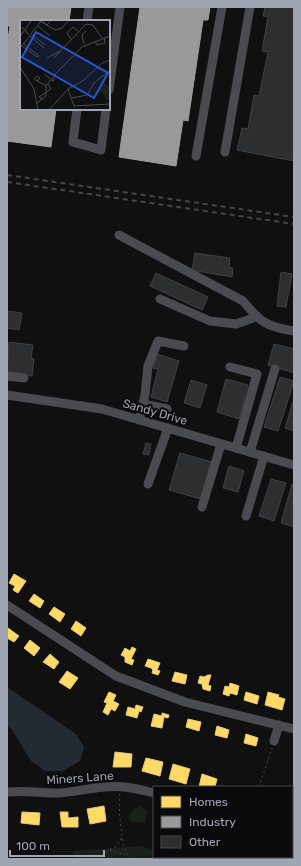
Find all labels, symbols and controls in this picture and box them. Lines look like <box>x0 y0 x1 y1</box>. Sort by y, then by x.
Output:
inset map <box>20 20 110 110</box>
street label: Sandy Drive <box>121 396 189 428</box>
street label: Miners Lane <box>46 769 114 787</box>
legend <box>153 786 293 858</box>
text: Homes <box>189 795 228 809</box>
text: Industry <box>189 815 236 829</box>
scale bar <box>10 832 104 858</box>
text: Other <box>189 835 221 849</box>
text: 100 m <box>16 839 50 853</box>

